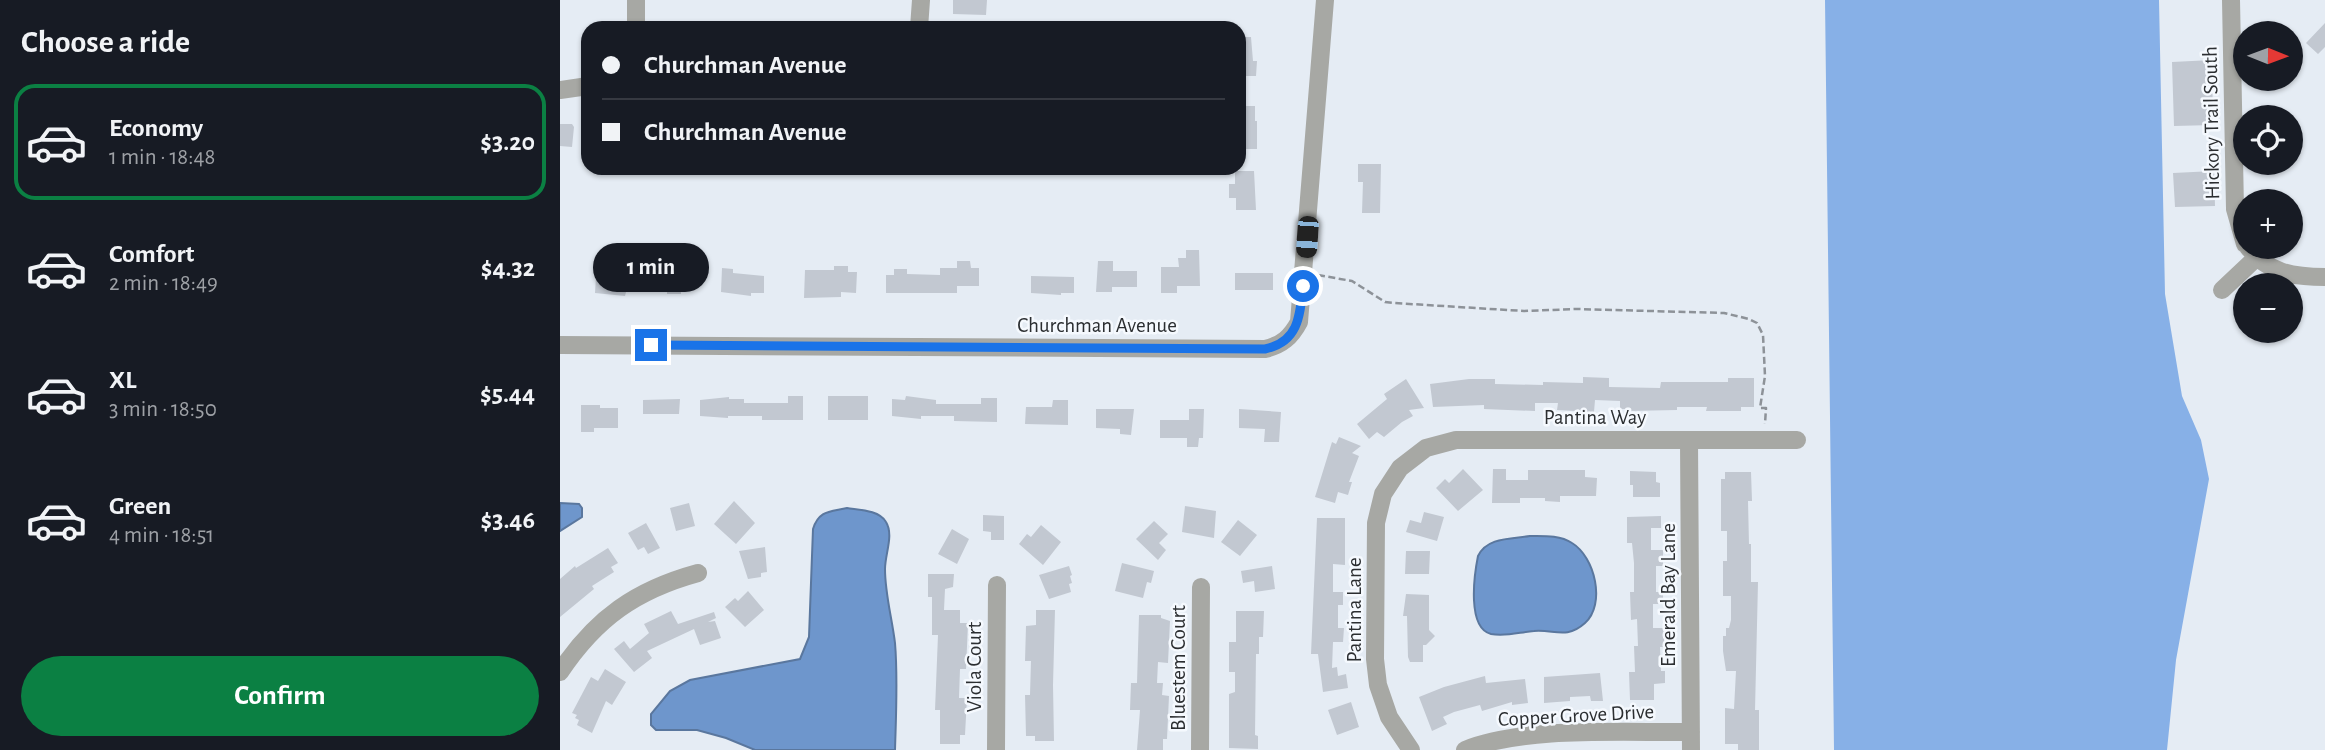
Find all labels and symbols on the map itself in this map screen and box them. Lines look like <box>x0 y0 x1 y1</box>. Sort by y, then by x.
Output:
north arrow <box>2233 21 2303 91</box>
street label: Hickory Trail South <box>2200 46 2223 200</box>
car <box>1296 215 1319 259</box>
callout: 1 min <box>593 244 709 292</box>
route start <box>1287 270 1319 302</box>
street label: Churchman Avenue <box>1017 315 1177 336</box>
route end <box>635 329 667 361</box>
street label: Pantina Way <box>1544 407 1646 428</box>
street label: Emerald Bay Lane <box>1658 523 1679 667</box>
street label: Pantina Lane <box>1344 557 1365 663</box>
street label: Bluestem Court <box>1168 605 1189 731</box>
street label: Viola Court <box>964 622 985 712</box>
street label: Copper Grove Drive <box>1497 701 1655 730</box>

